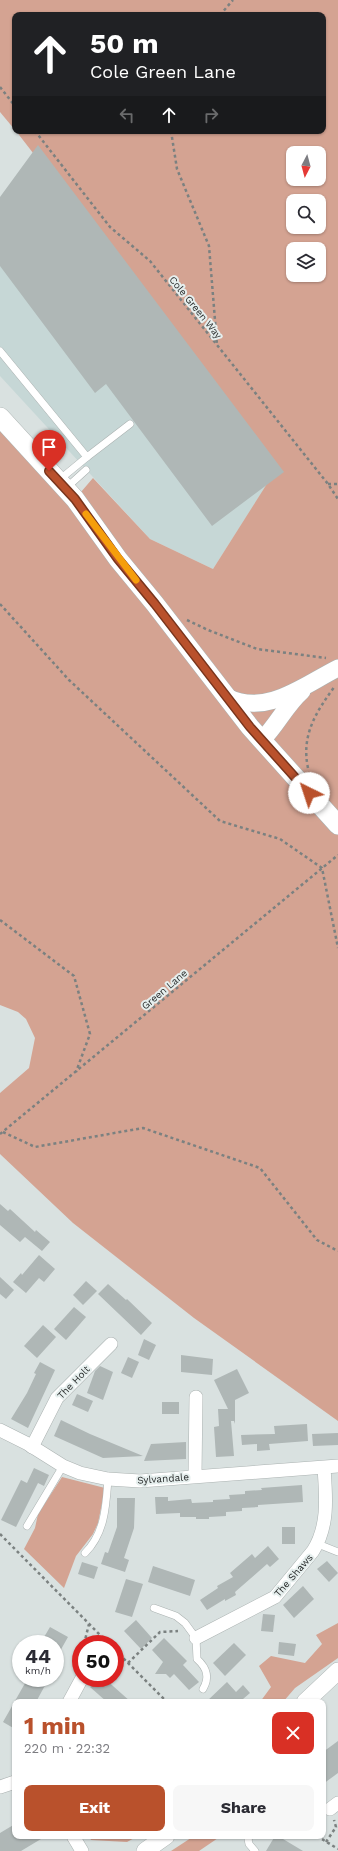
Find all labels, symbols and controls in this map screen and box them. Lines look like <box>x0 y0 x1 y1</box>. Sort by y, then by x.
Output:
text: 50 m <box>90 27 159 60</box>
icon: ahead <box>24 28 76 80</box>
text: Cole Green Lane <box>90 61 236 82</box>
icon: left <box>116 104 138 126</box>
icon: ahead <box>158 104 180 126</box>
icon: right <box>200 104 222 126</box>
north arrow <box>286 146 326 186</box>
map controls <box>286 146 326 282</box>
button: search <box>286 194 326 234</box>
button: layers <box>286 242 326 282</box>
street label: Cole Green Way <box>167 274 225 341</box>
pin <box>32 430 66 471</box>
icon: arrive <box>38 436 60 458</box>
position arrow <box>288 772 330 814</box>
street label: Green Lane <box>139 967 189 1012</box>
street label: The Holt <box>55 1363 92 1401</box>
street label: Sylvandale <box>137 1471 190 1486</box>
street label: The Shaws <box>272 1552 315 1599</box>
speed limit sign: 50 <box>72 1635 124 1687</box>
text: 44 <box>25 1644 51 1668</box>
text: km/h <box>25 1665 51 1676</box>
text: 1 min <box>24 1712 86 1740</box>
button: close <box>272 1712 314 1754</box>
text: 220 m · 22:32 <box>24 1741 110 1756</box>
button: Exit <box>24 1785 165 1831</box>
button: Share <box>173 1785 314 1831</box>

